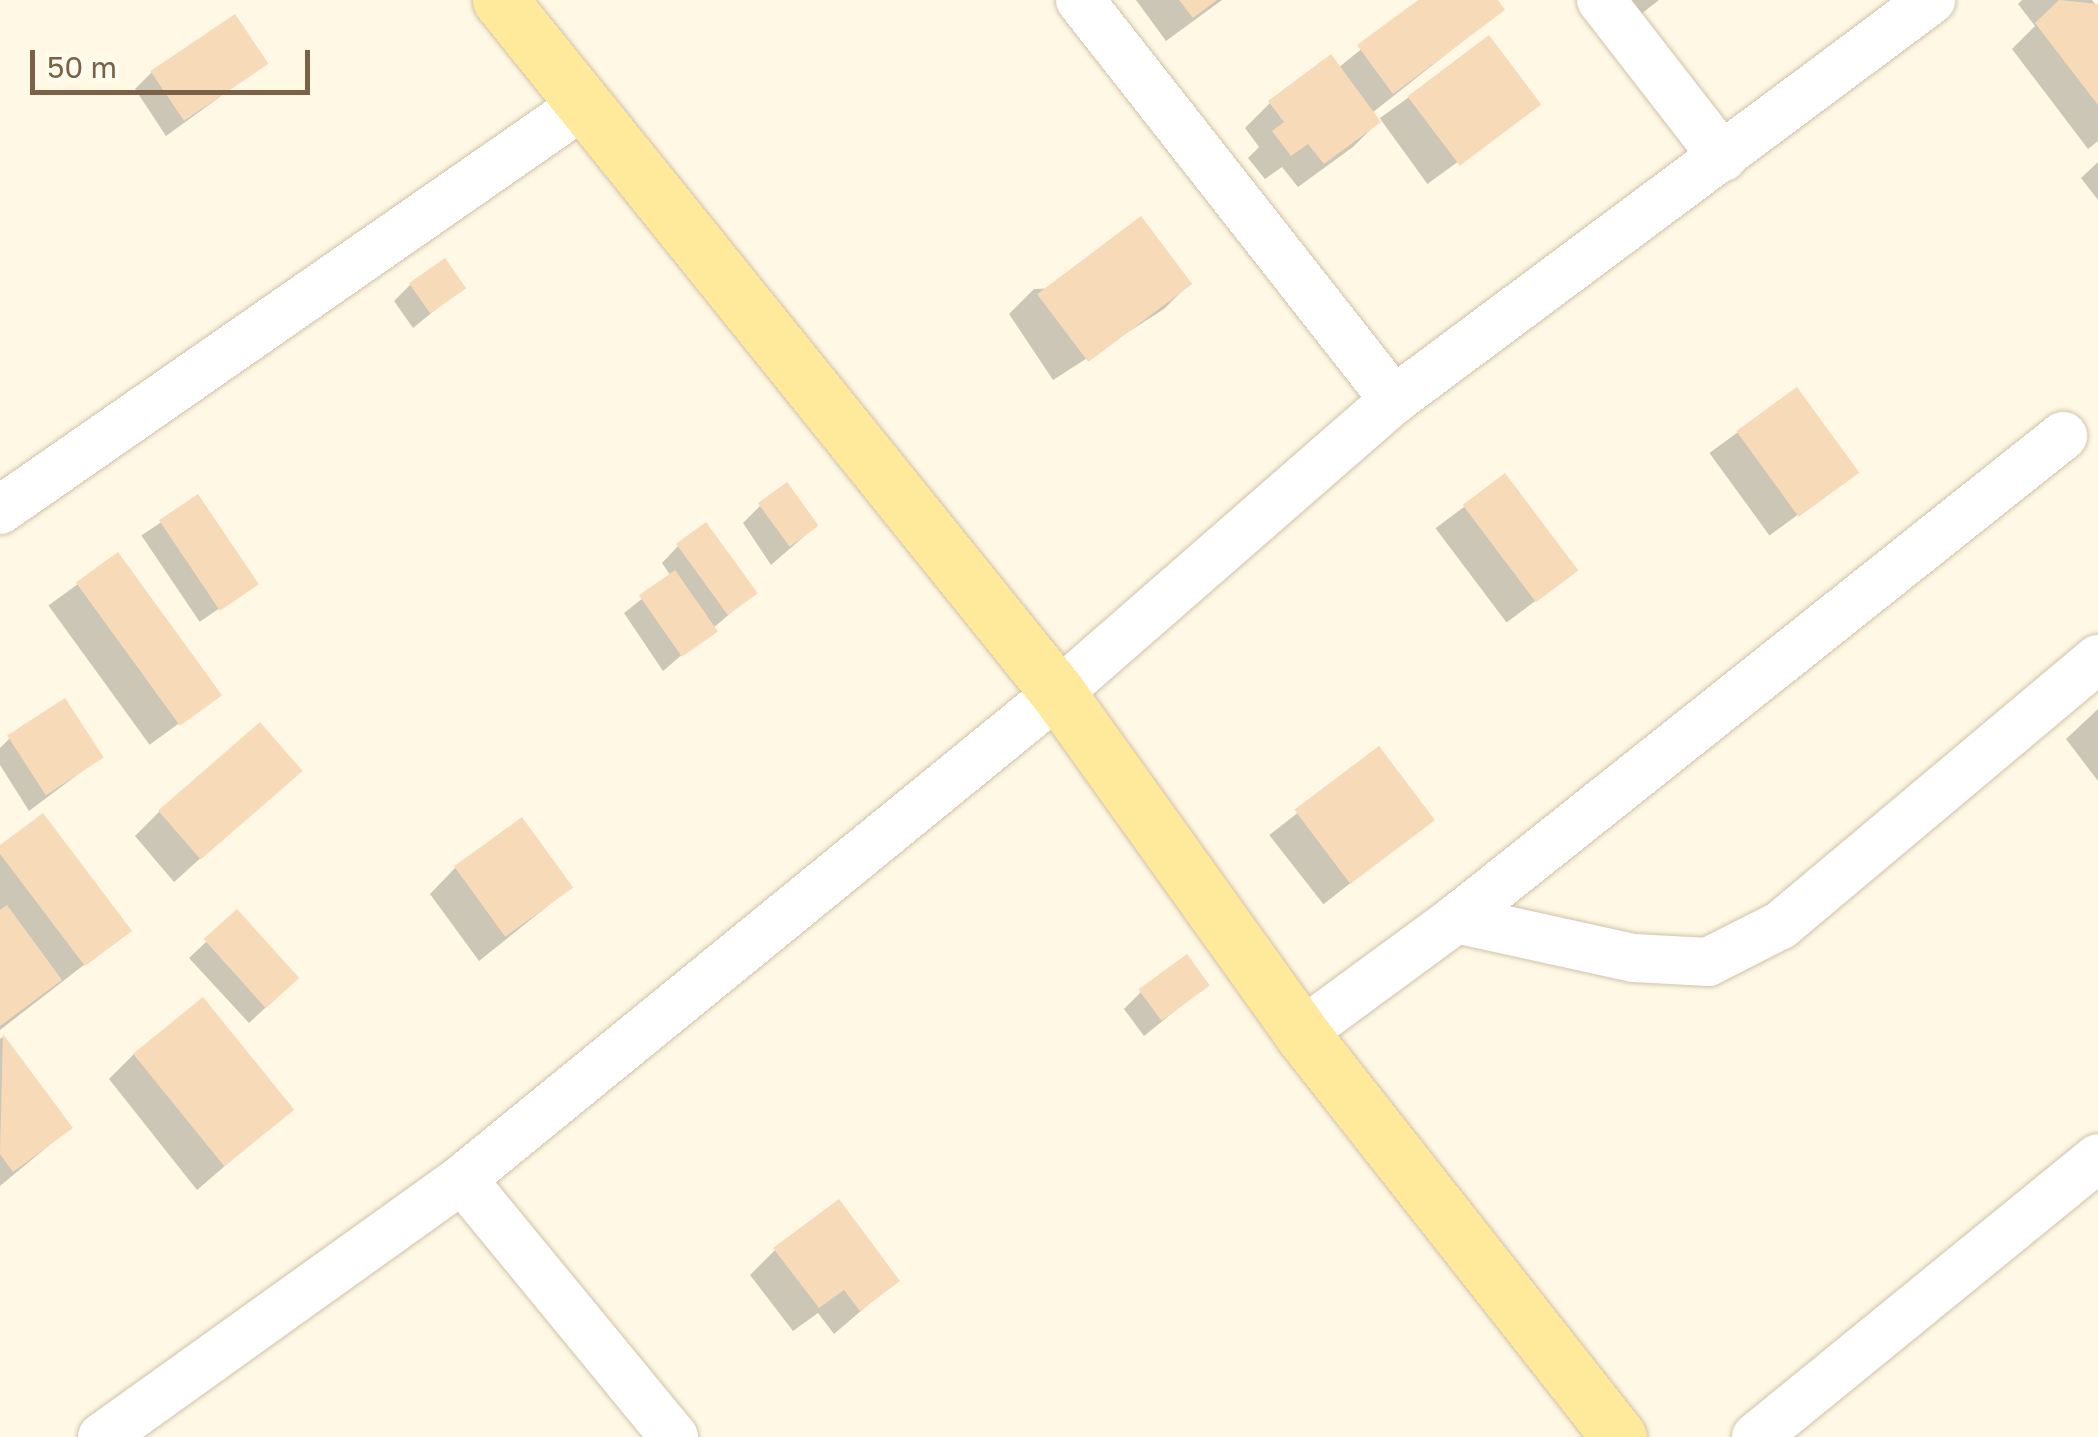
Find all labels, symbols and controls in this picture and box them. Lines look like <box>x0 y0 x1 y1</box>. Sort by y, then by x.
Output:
scale bar <box>35 30 315 92</box>
text: 50 m <box>47 49 117 85</box>

